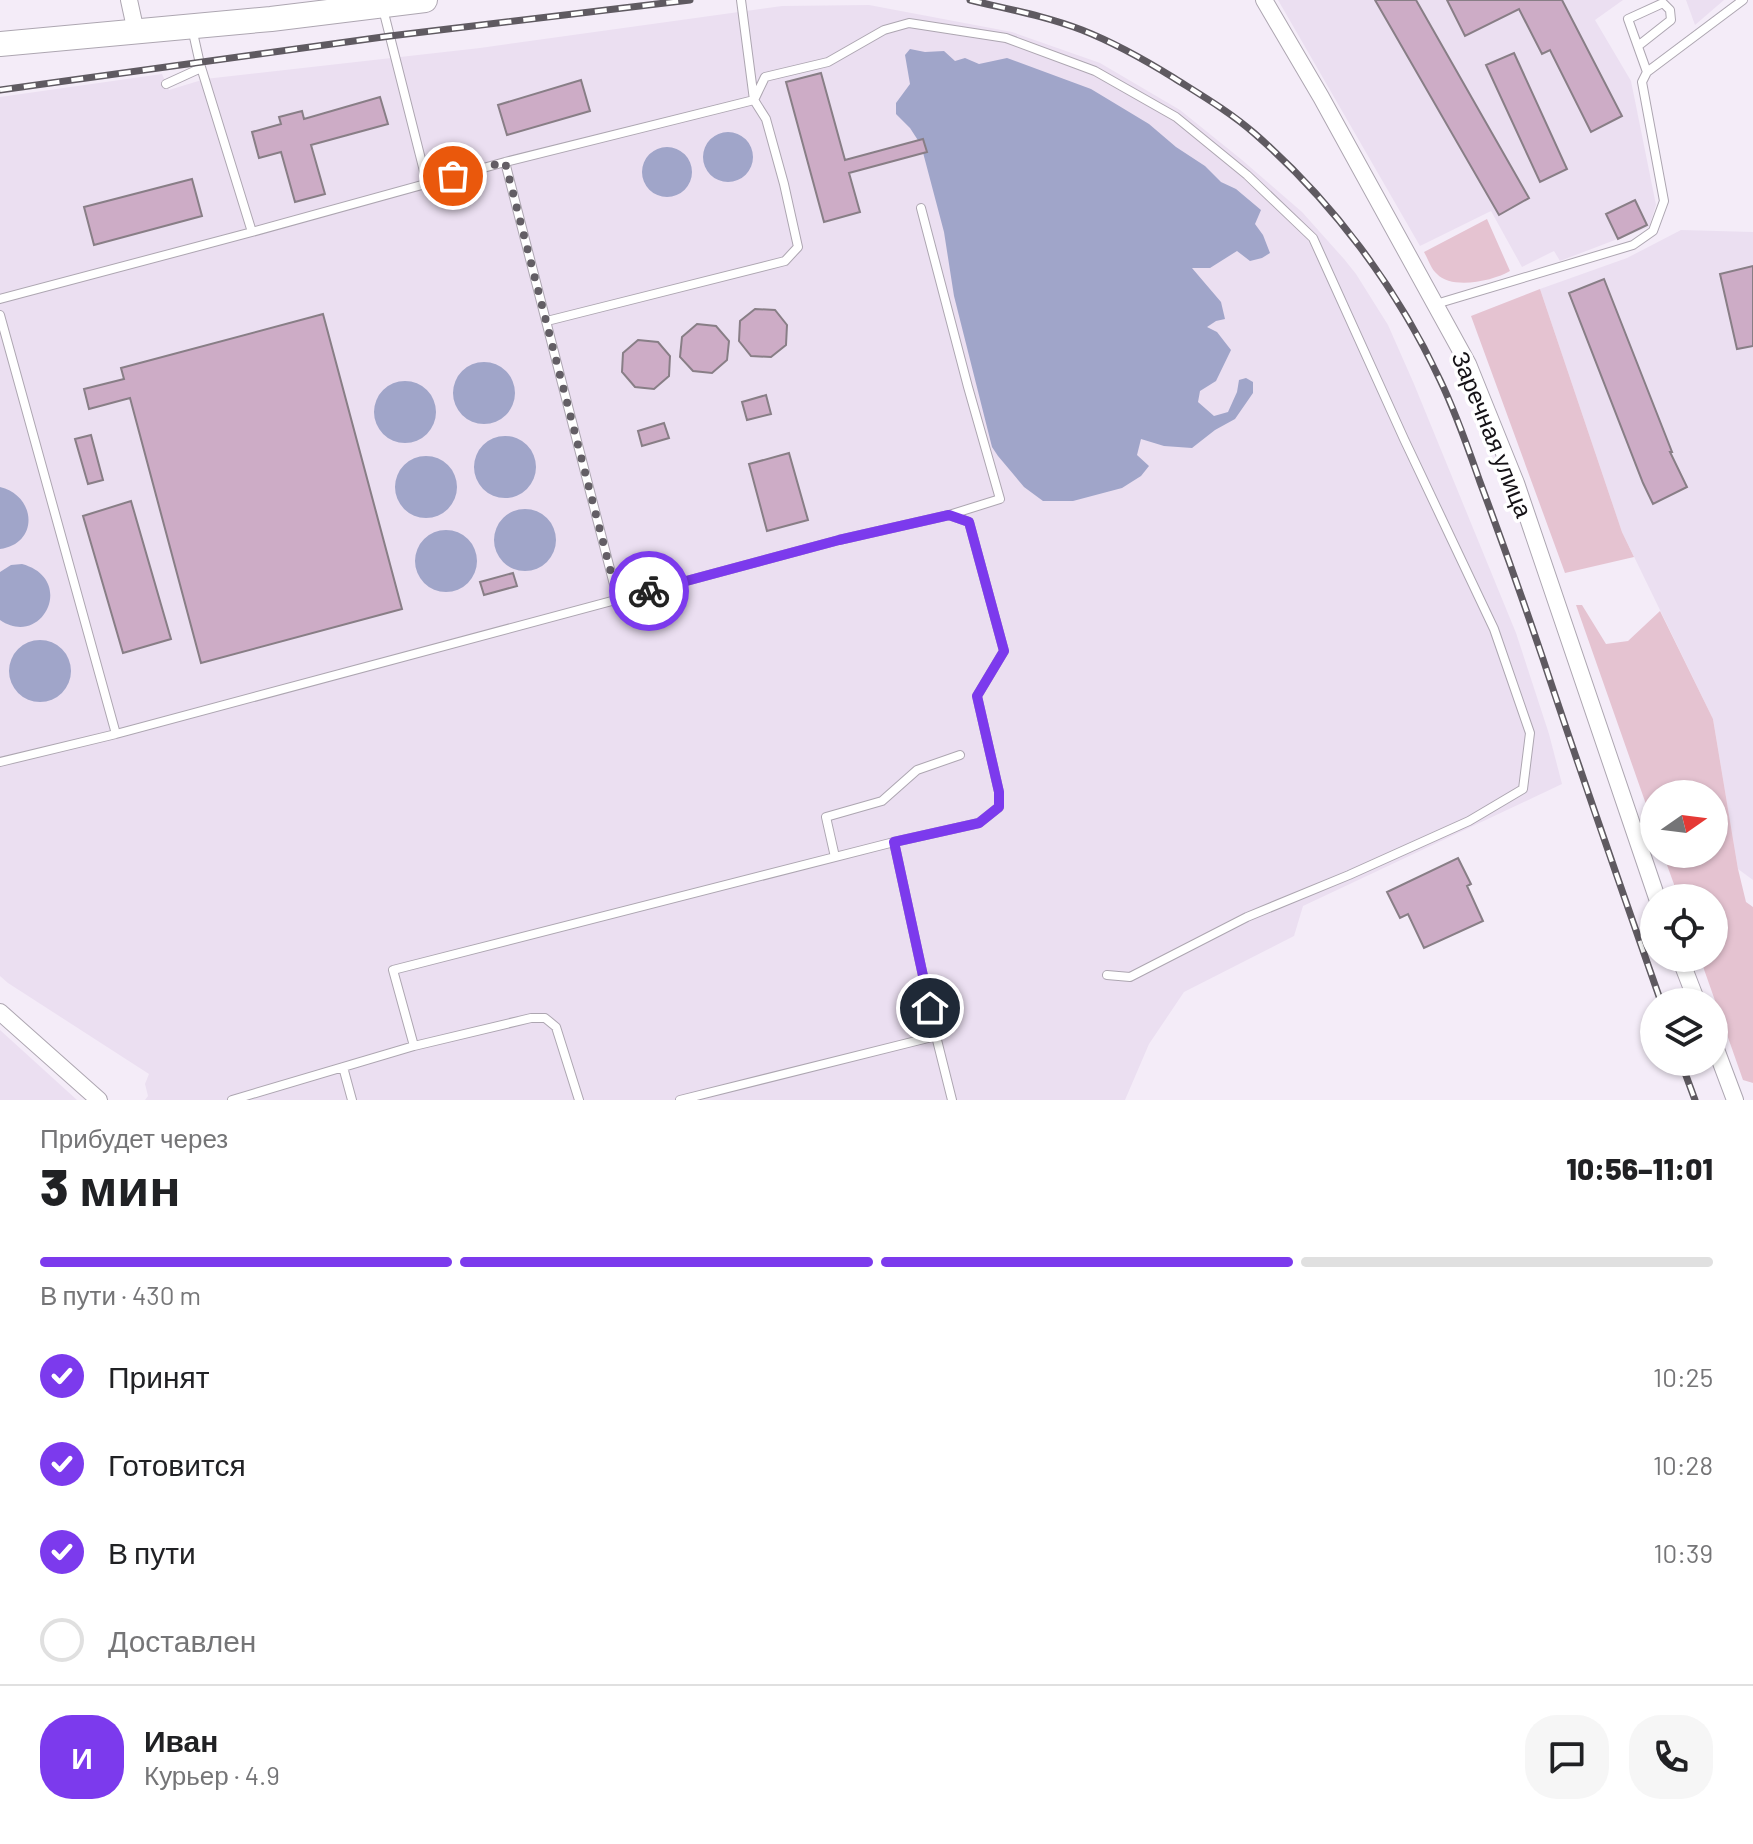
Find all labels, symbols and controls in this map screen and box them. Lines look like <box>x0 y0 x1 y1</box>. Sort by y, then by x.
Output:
pin <box>419 142 487 210</box>
icon: bag <box>431 154 475 198</box>
street label: Заречная улица <box>1446 347 1540 522</box>
courier <box>609 551 689 631</box>
icon: bike <box>627 569 671 613</box>
north arrow <box>1640 780 1728 868</box>
map controls <box>1640 780 1728 1076</box>
button: locate <box>1640 884 1728 972</box>
pin <box>896 974 964 1042</box>
icon: home <box>908 986 952 1030</box>
button: layers <box>1640 988 1728 1076</box>
text: Прибудет через <box>40 1122 228 1153</box>
text: 10:56–11:01 <box>1566 1150 1713 1186</box>
text: 3 мин <box>40 1154 181 1216</box>
text: В пути · 430 m <box>40 1279 201 1310</box>
icon: check <box>40 1354 84 1398</box>
text: Принят <box>108 1358 210 1394</box>
text: 10:25 <box>1653 1361 1713 1392</box>
icon: check <box>40 1442 84 1486</box>
text: Готовится <box>108 1446 246 1482</box>
text: 10:28 <box>1653 1449 1713 1480</box>
icon: check <box>40 1530 84 1574</box>
text: В пути <box>108 1534 196 1570</box>
text: 10:39 <box>1653 1537 1713 1568</box>
text: Доставлен <box>108 1622 256 1658</box>
button: chat <box>1525 1715 1609 1799</box>
button: phone <box>1629 1715 1713 1799</box>
text: Иван <box>144 1722 218 1758</box>
text: И <box>71 1739 93 1775</box>
text: Курьер · 4.9 <box>144 1759 280 1790</box>

